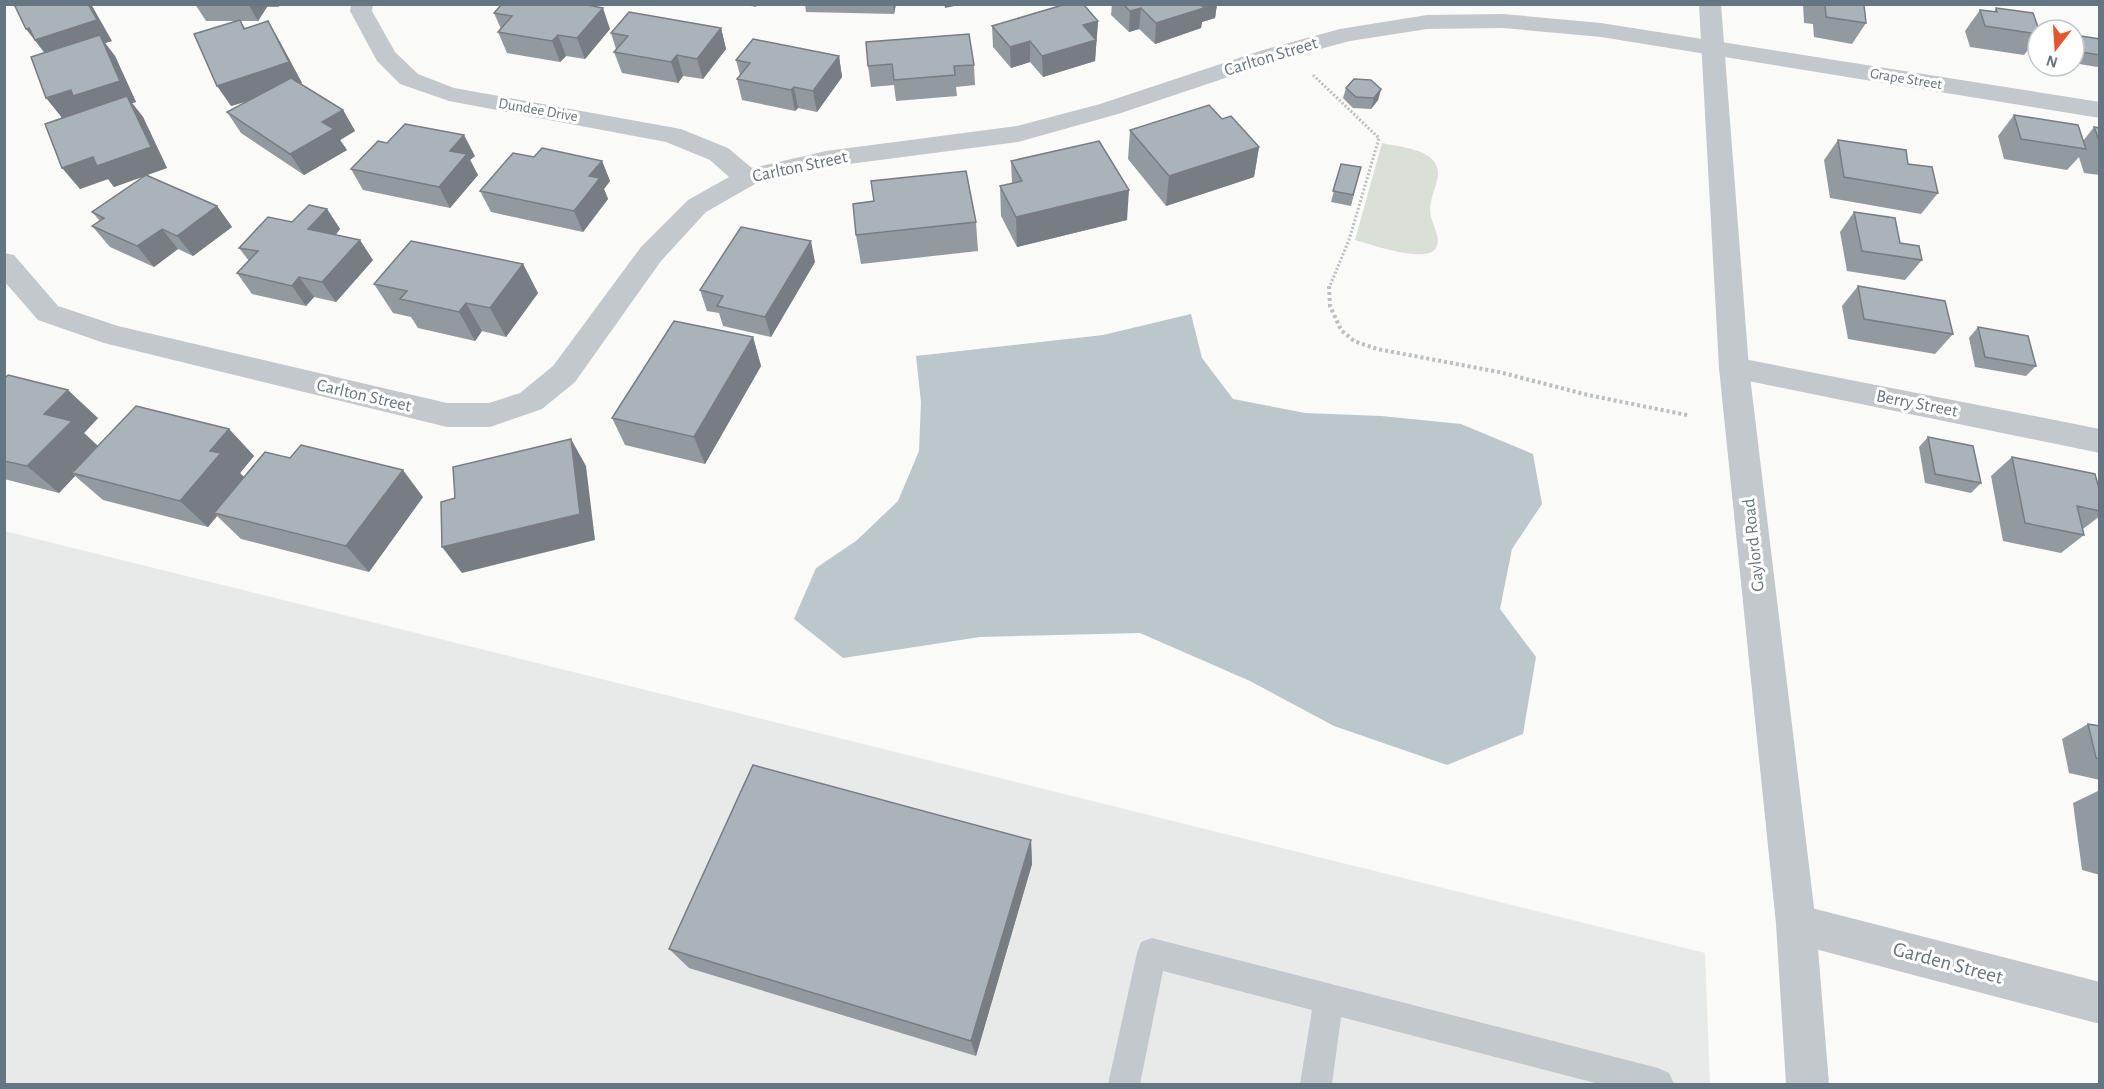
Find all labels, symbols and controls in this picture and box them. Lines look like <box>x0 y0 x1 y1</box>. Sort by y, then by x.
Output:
north arrow <box>2026 18 2086 78</box>
street label: Carlton Street <box>1222 34 1320 80</box>
text: N <box>2044 52 2060 71</box>
street label: Grape Street <box>1869 66 1943 92</box>
street label: Dundee Drive <box>497 96 579 124</box>
street label: Carlton Street <box>751 148 849 186</box>
street label: Carlton Street <box>315 376 413 416</box>
street label: Berry Street <box>1875 387 1960 421</box>
street label: Gaylord Road <box>1740 498 1768 592</box>
street label: Garden Street <box>1891 938 2006 988</box>

